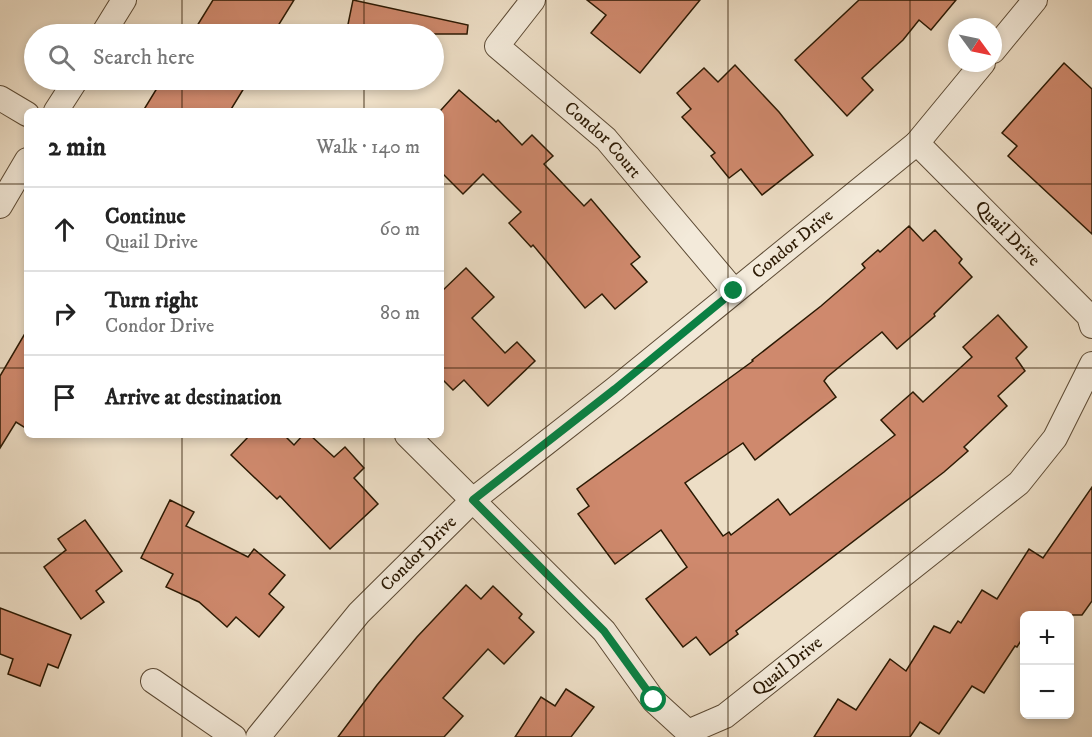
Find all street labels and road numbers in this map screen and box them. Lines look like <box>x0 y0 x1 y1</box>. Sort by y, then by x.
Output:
street label: Condor Court <box>559 97 646 183</box>
street label: Quail Drive <box>970 196 1045 271</box>
street label: Condor Drive <box>748 205 838 284</box>
street label: Condor Drive <box>376 511 461 596</box>
street label: Quail Drive <box>748 632 827 701</box>

